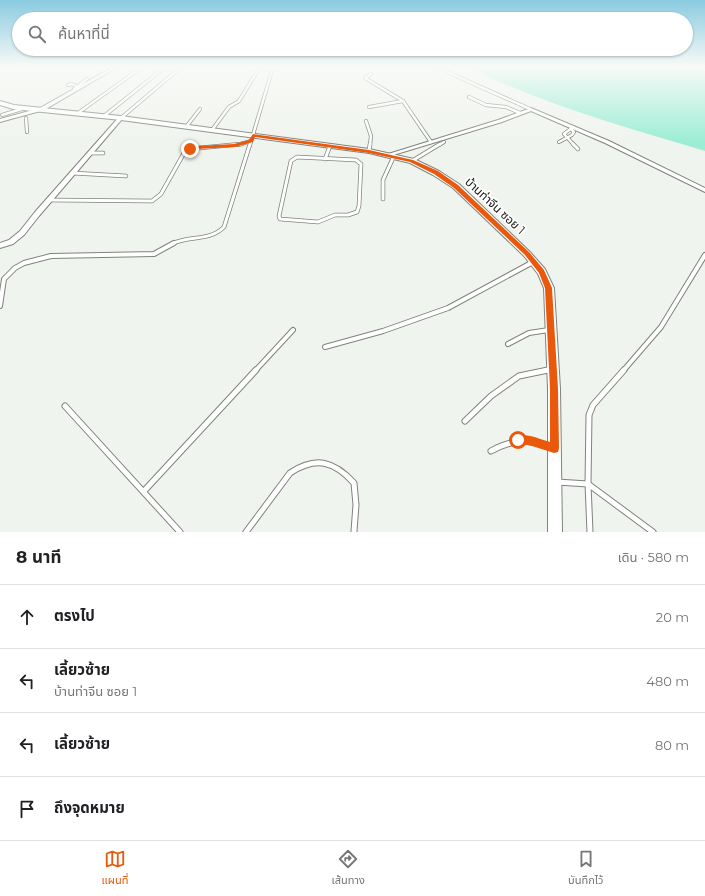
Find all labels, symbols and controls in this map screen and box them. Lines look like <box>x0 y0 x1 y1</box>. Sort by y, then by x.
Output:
search box <box>12 12 693 56</box>
icon: search <box>26 23 48 45</box>
text: ค้นหาที่นี่ <box>58 24 110 43</box>
route end <box>181 140 199 158</box>
street label: บ้านท่าจีน ซอย 1 <box>462 174 529 237</box>
route start <box>509 431 527 449</box>
text: 8 นาที <box>16 547 61 567</box>
text: เดิน · 580 m <box>618 549 689 565</box>
icon: ahead <box>16 606 38 628</box>
text: ตรงไป <box>54 606 95 625</box>
text: 20 m <box>656 609 689 625</box>
text: เลี้ยวซ้าย <box>54 660 110 679</box>
icon: left <box>16 670 38 692</box>
text: 480 m <box>646 673 689 689</box>
text: บ้านท่าจีน ซอย 1 <box>54 683 137 699</box>
icon: left <box>16 734 38 756</box>
text: เลี้ยวซ้าย <box>54 734 110 753</box>
text: 80 m <box>655 737 689 753</box>
icon: arrive <box>16 798 38 820</box>
text: ถึงจุดหมาย <box>54 798 125 817</box>
tab: แผนที่ <box>102 848 128 889</box>
tab: เส้นทาง <box>332 848 365 889</box>
tab: บันทึกไว้ <box>568 848 603 889</box>

